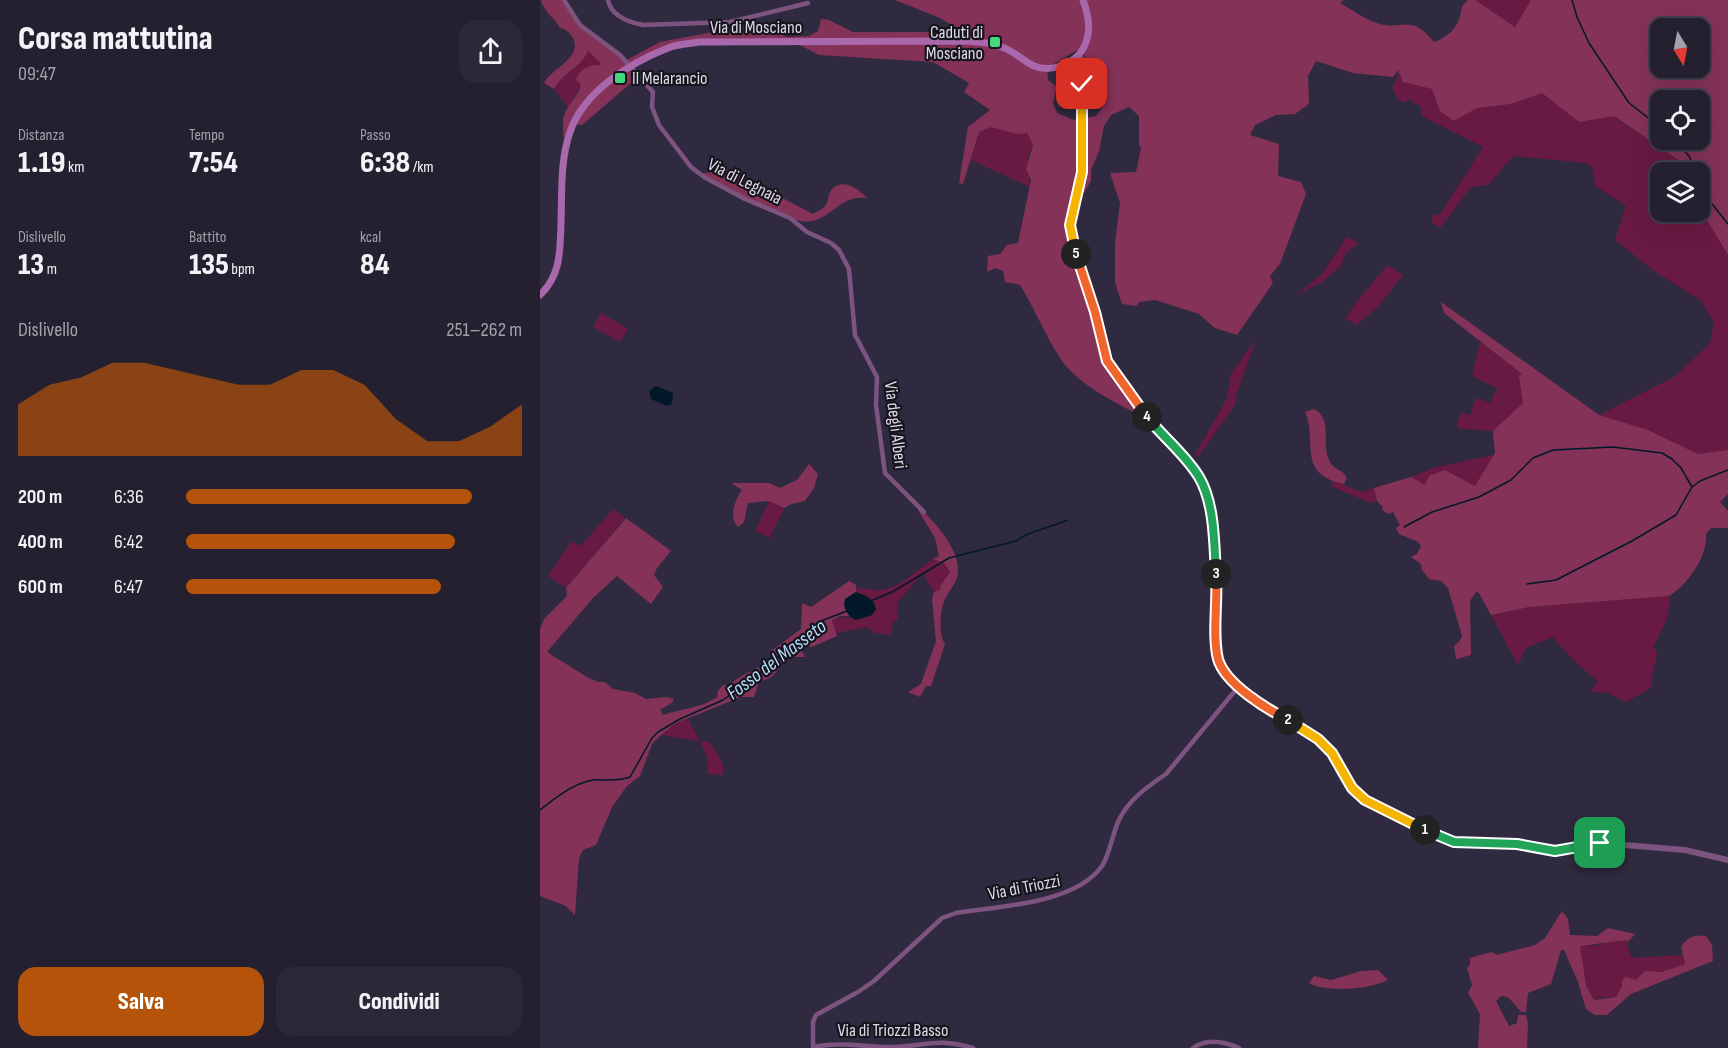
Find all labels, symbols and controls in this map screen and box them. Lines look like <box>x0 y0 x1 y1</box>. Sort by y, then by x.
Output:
street label: Via di Mosciano <box>710 17 802 38</box>
north arrow <box>1650 18 1710 78</box>
map controls <box>1650 18 1710 222</box>
text: Corsa mattutina <box>18 19 213 59</box>
button: share <box>459 20 522 83</box>
place label: Caduti di Mosciano <box>926 22 983 64</box>
marker: Caduti di Mosciano <box>988 35 1002 49</box>
pin <box>1056 58 1107 109</box>
text: 09:47 <box>18 62 56 86</box>
icon: check <box>1065 67 1098 100</box>
place label: Il Melarancio <box>632 68 708 89</box>
marker: Il Melarancio <box>613 71 627 85</box>
button: locate <box>1650 90 1710 150</box>
text: Distanza <box>18 126 64 145</box>
text: Tempo <box>189 126 224 145</box>
text: Passo <box>360 126 391 145</box>
text: 1.19 <box>18 145 66 181</box>
text: 7:54 <box>189 145 238 181</box>
text: 6:38 <box>360 145 410 181</box>
street label: Via di Legnaia <box>704 154 786 209</box>
text: km <box>66 158 84 177</box>
text: /km <box>410 158 434 177</box>
button: layers <box>1650 162 1710 222</box>
text: Dislivello <box>18 228 66 247</box>
text: Battito <box>189 228 226 247</box>
text: kcal <box>360 228 381 247</box>
pin: 5 <box>1061 239 1091 269</box>
text: 5 <box>1072 244 1080 263</box>
text: 13 <box>18 247 44 283</box>
text: 135 <box>189 247 229 283</box>
text: 84 <box>360 247 390 283</box>
text: m <box>44 260 57 279</box>
text: bpm <box>229 260 255 279</box>
text: Dislivello <box>18 318 78 342</box>
text: 251–262 m <box>446 318 522 342</box>
street label: Via degli Alberi <box>880 380 911 470</box>
pin: 4 <box>1132 402 1162 432</box>
text: 4 <box>1143 407 1151 426</box>
text: 200 m <box>18 485 62 509</box>
text: 6:36 <box>114 485 144 509</box>
text: 400 m <box>18 530 63 554</box>
text: 6:42 <box>114 530 143 554</box>
pin: 3 <box>1201 559 1231 589</box>
text: 3 <box>1212 564 1220 583</box>
text: 600 m <box>18 575 63 599</box>
text: 6:47 <box>114 575 143 599</box>
water label: Fosso del Masseto <box>722 615 831 705</box>
pin: 2 <box>1273 705 1303 735</box>
text: 2 <box>1284 710 1292 729</box>
pin: 1 <box>1410 815 1440 845</box>
pin <box>1574 817 1625 868</box>
text: 1 <box>1422 820 1428 839</box>
icon: arrive <box>1583 826 1616 859</box>
street label: Via di Triozzi <box>986 870 1062 905</box>
button: Salva <box>18 967 264 1036</box>
button: Condividi <box>276 967 522 1036</box>
street label: Via di Triozzi Basso <box>837 1020 949 1041</box>

